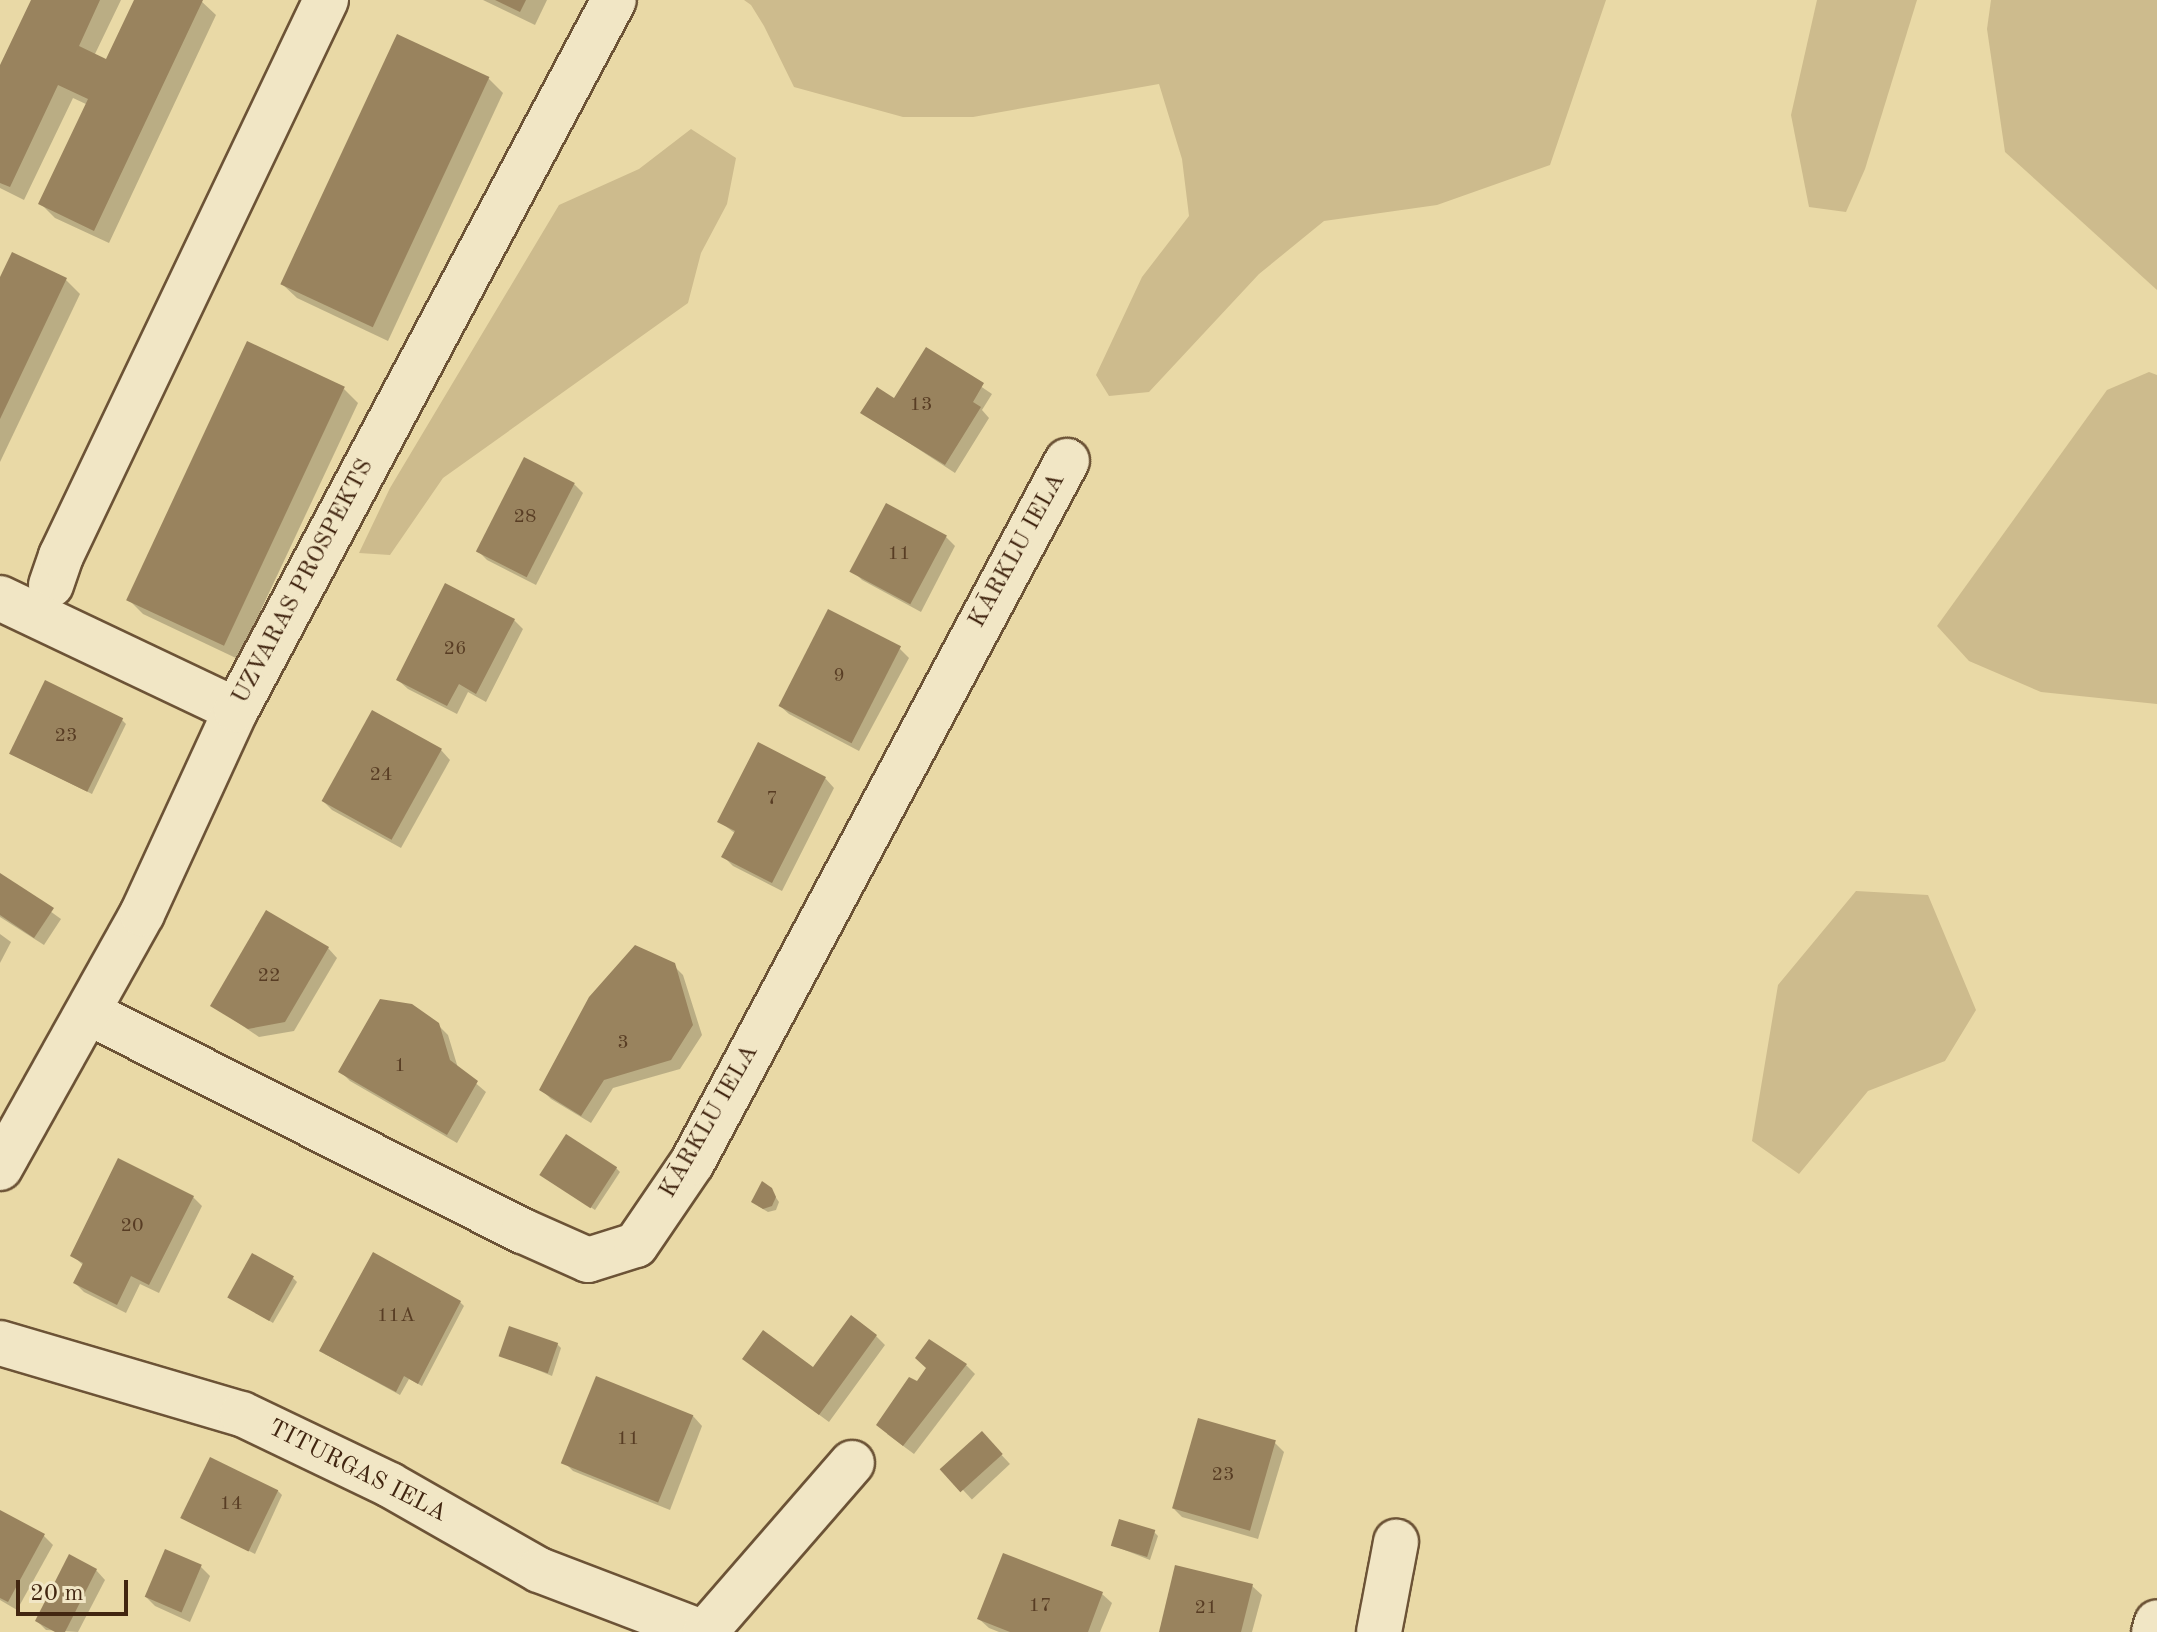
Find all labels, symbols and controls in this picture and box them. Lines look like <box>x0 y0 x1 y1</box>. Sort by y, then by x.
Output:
house number: 13 <box>909 393 933 417</box>
street label: UZVARAS PROSPEKTS <box>227 455 381 709</box>
street label: KĀRKLU IELA <box>964 469 1072 633</box>
house number: 28 <box>513 505 537 529</box>
house number: 11 <box>887 542 911 566</box>
house number: 26 <box>443 637 467 661</box>
house number: 9 <box>833 664 845 688</box>
house number: 23 <box>54 724 78 748</box>
house number: 24 <box>369 763 393 787</box>
house number: 7 <box>766 787 778 811</box>
house number: 22 <box>257 964 281 988</box>
house number: 3 <box>617 1031 629 1055</box>
street label: KĀRKLU IELA <box>654 1040 766 1204</box>
house number: 1 <box>394 1054 406 1078</box>
house number: 20 <box>120 1214 144 1238</box>
house number: 11A <box>377 1304 415 1328</box>
street label: TITURGAS IELA <box>263 1415 451 1529</box>
house number: 11 <box>616 1427 640 1451</box>
house number: 23 <box>1211 1463 1235 1487</box>
house number: 14 <box>219 1492 243 1516</box>
scale bar <box>20 1564 132 1614</box>
text: 20 m <box>30 1582 84 1606</box>
house number: 17 <box>1028 1594 1052 1618</box>
house number: 21 <box>1194 1596 1218 1620</box>

